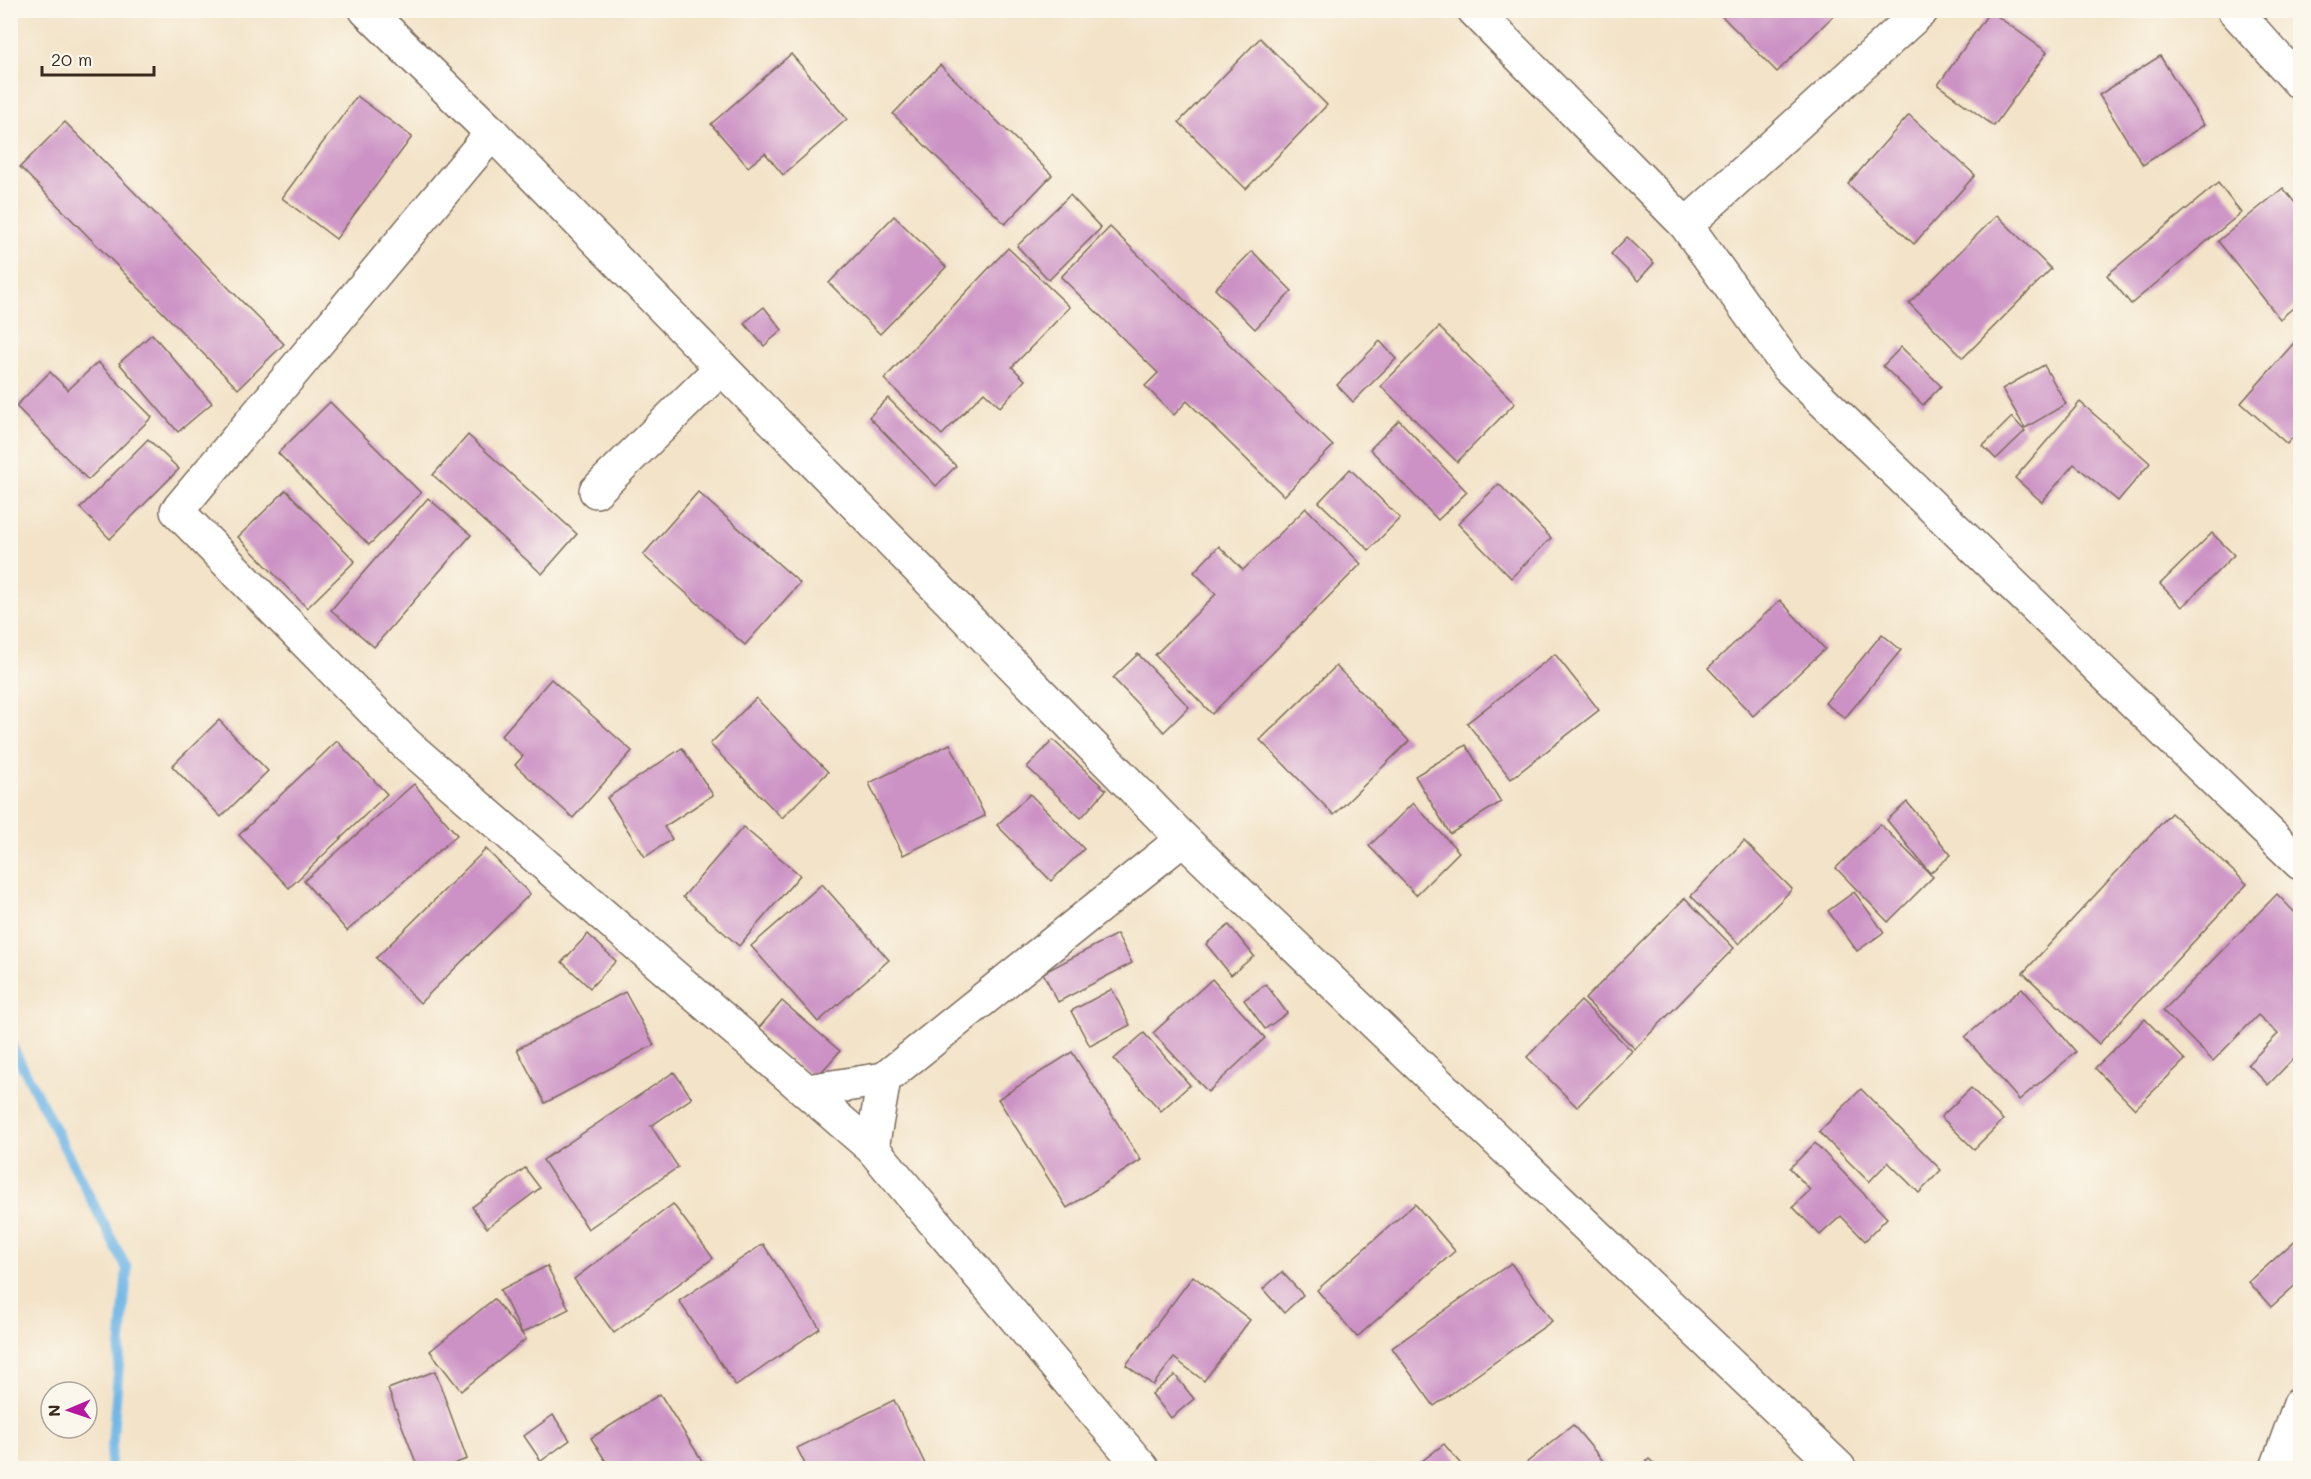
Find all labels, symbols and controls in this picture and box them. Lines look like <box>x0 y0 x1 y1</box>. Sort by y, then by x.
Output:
scale bar <box>42 39 154 77</box>
text: 20 m <box>51 47 92 71</box>
north arrow <box>39 1380 99 1440</box>
text: N <box>43 1404 64 1417</box>

